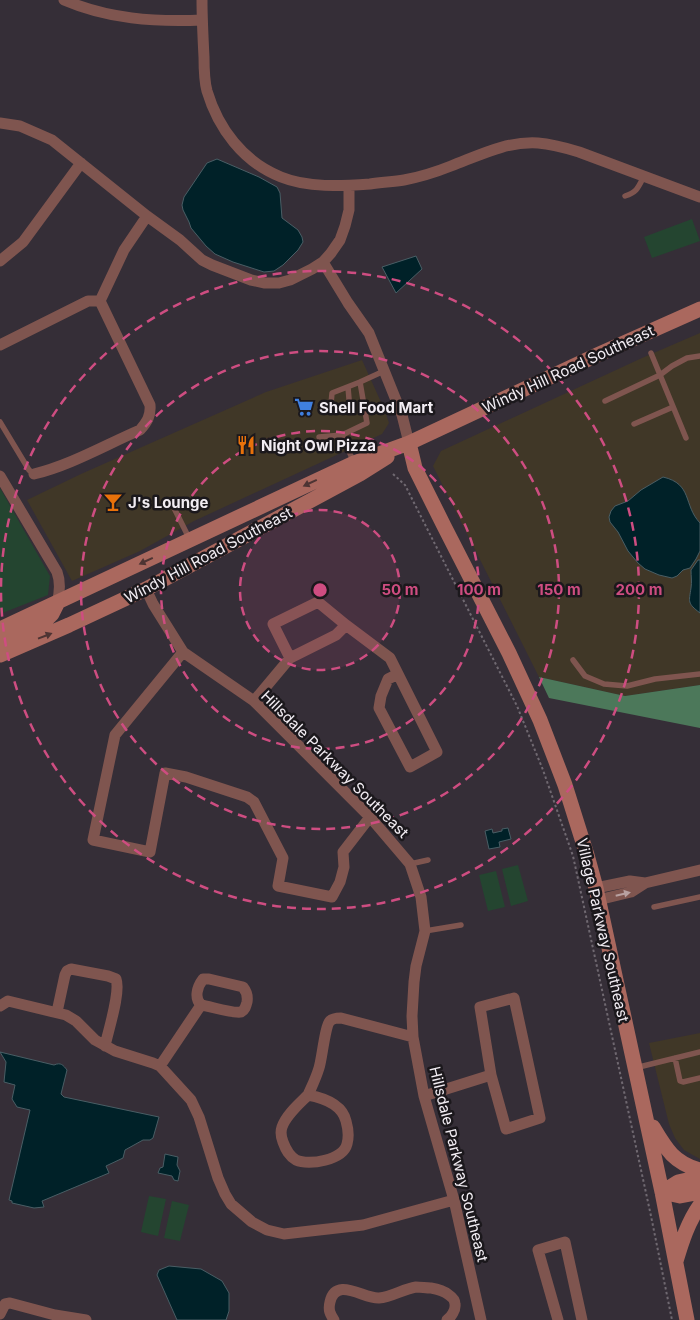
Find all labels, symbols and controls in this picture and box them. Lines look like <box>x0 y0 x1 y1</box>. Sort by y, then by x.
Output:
street label: Windy Hill Road Southeast <box>479 321 657 417</box>
supermarket icon: Shell Food Mart <box>293 396 315 418</box>
place label: Shell Food Mart <box>319 398 434 417</box>
restaurant icon: Night Owl Pizza <box>235 434 257 456</box>
place label: Night Owl Pizza <box>261 436 376 455</box>
one-way arrow <box>303 479 317 487</box>
bar icon: J's Lounge <box>102 491 124 513</box>
place label: J's Lounge <box>128 493 209 512</box>
street label: Windy Hill Road Southeast <box>121 503 295 607</box>
one-way arrow <box>139 557 153 565</box>
text: 50 m <box>382 580 418 599</box>
text: 100 m <box>457 580 501 599</box>
text: 150 m <box>537 580 581 599</box>
text: 200 m <box>616 580 662 599</box>
centre of rings <box>311 581 329 599</box>
one-way arrow <box>38 632 53 640</box>
street label: Hillsdale Parkway Southeast <box>257 686 413 842</box>
street label: Village Parkway Southeast <box>573 836 633 1024</box>
one-way arrow <box>615 890 630 898</box>
street label: Hillsdale Parkway Southeast <box>425 1064 493 1264</box>

